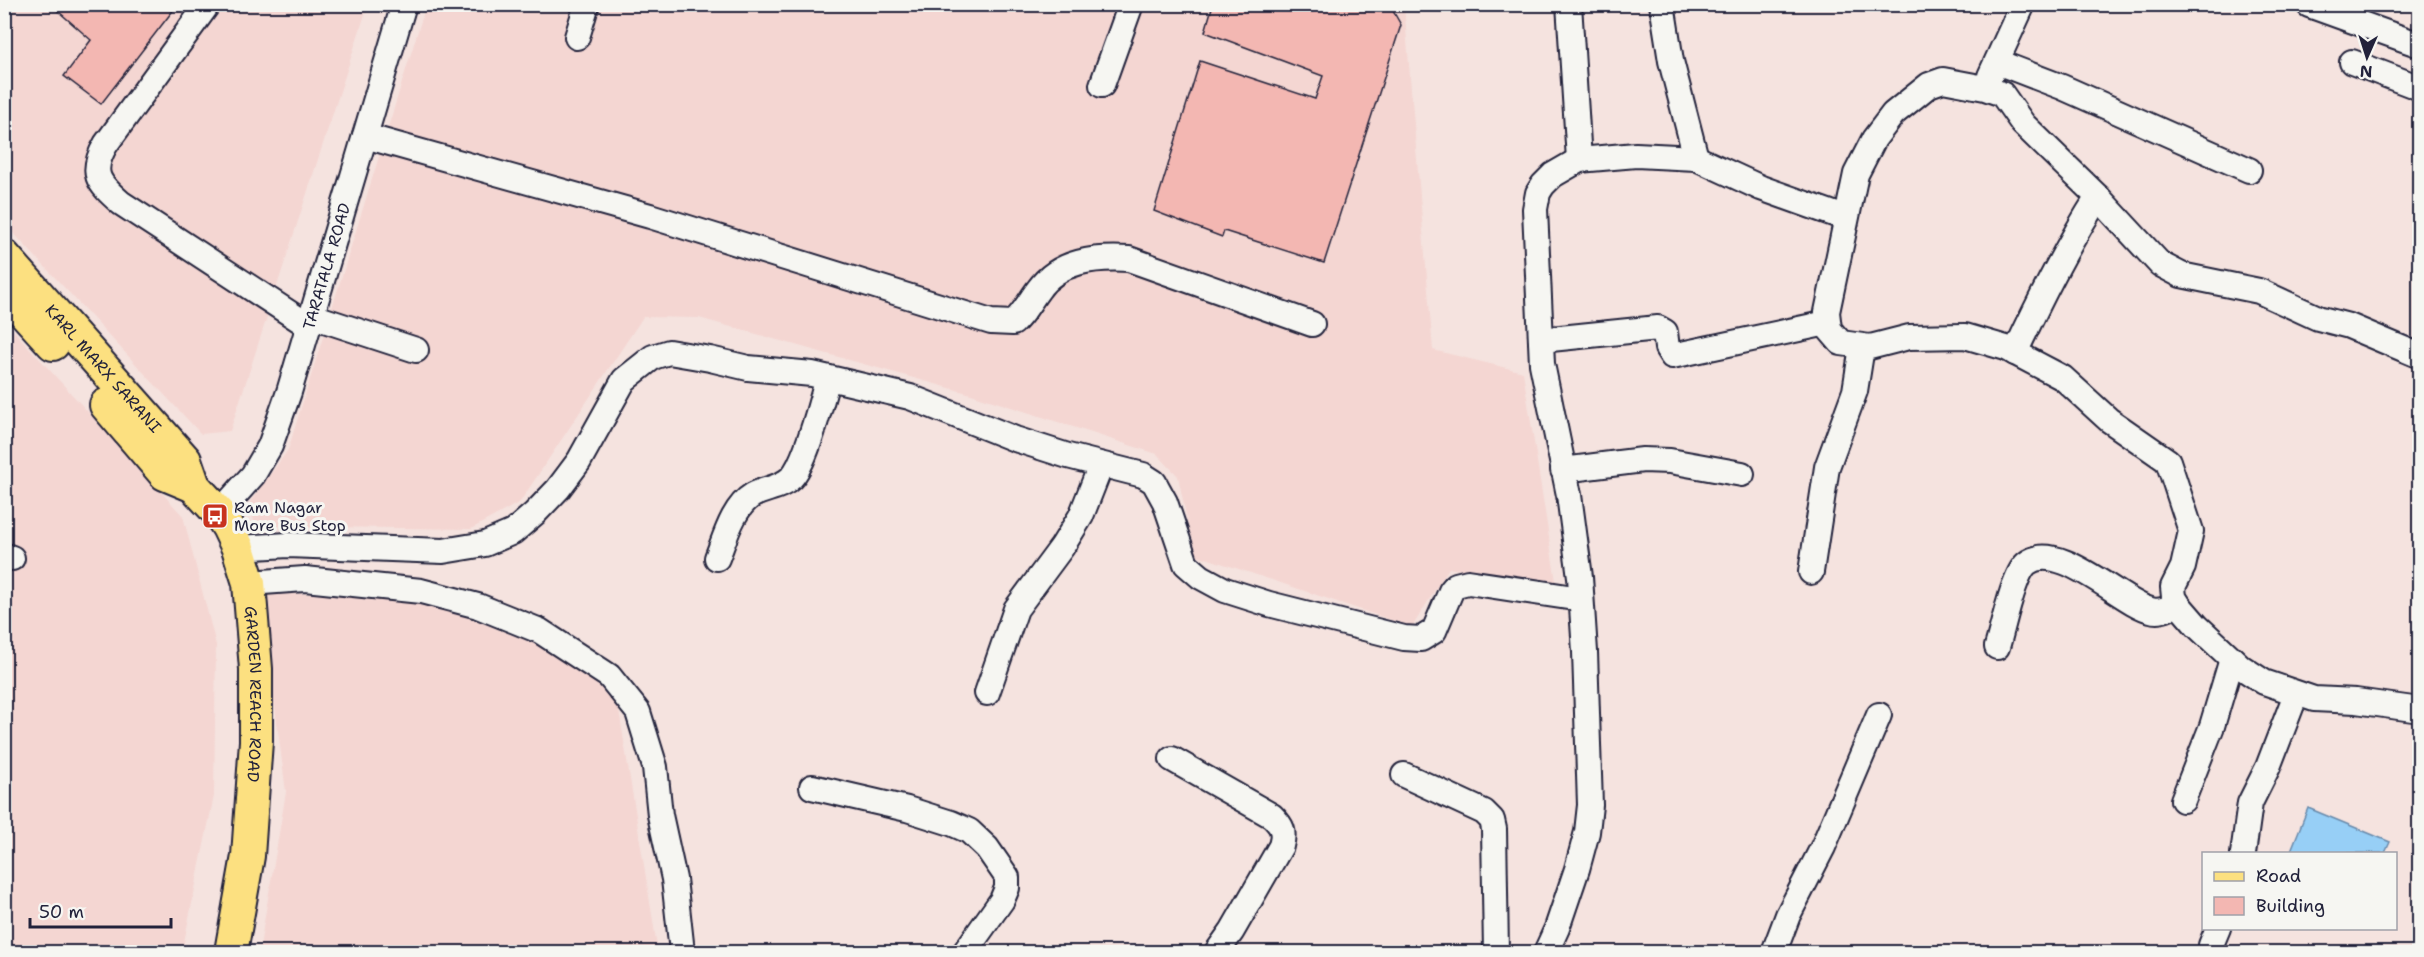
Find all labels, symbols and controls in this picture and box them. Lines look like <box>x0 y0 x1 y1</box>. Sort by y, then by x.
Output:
north arrow <box>2337 27 2397 87</box>
text: N <box>2359 61 2373 82</box>
street label: TARATALA ROAD <box>298 200 355 332</box>
street label: KARL MARX SARANI <box>41 300 166 437</box>
place label: Ram Nagar More Bus Stop <box>234 497 346 536</box>
bus stop icon: Ram Nagar More Bus Stop <box>200 501 230 531</box>
street label: GARDEN REACH ROAD <box>240 605 267 783</box>
legend <box>2202 852 2397 930</box>
text: Road <box>2256 864 2301 888</box>
scale bar <box>30 891 171 929</box>
text: Building <box>2256 894 2325 918</box>
text: 50 m <box>39 900 84 924</box>

